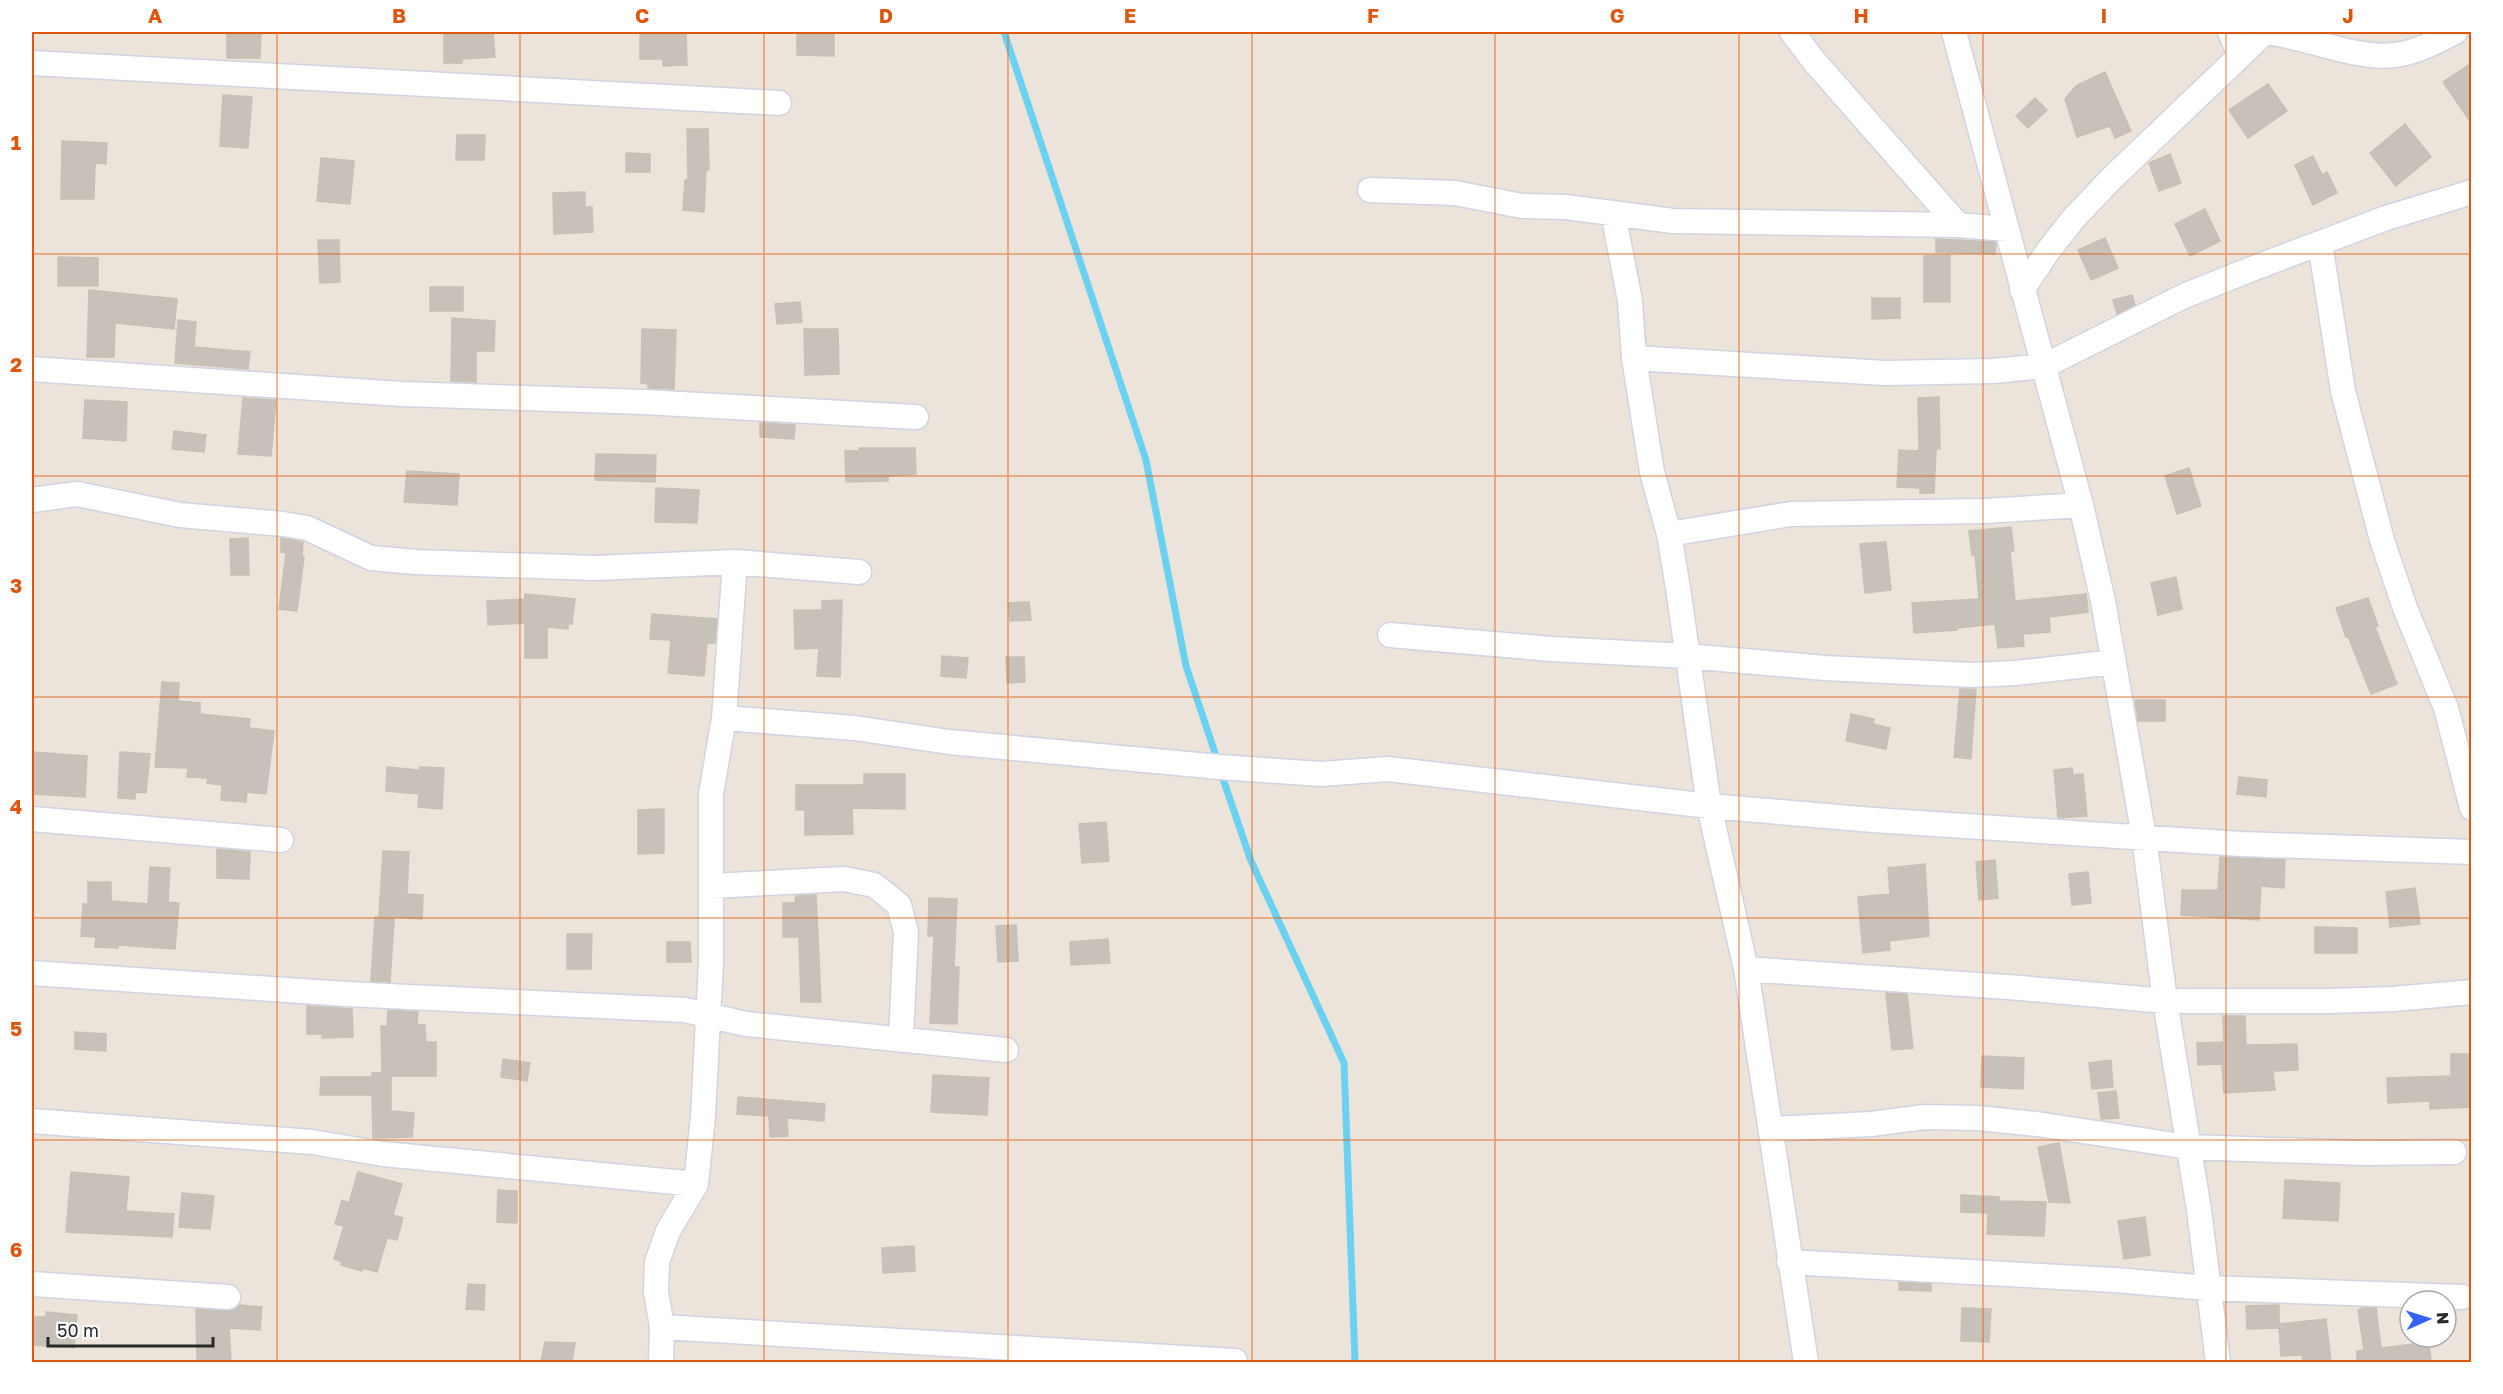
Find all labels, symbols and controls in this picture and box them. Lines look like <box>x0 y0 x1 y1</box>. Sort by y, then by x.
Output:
text: A <box>148 3 162 27</box>
text: B <box>392 3 406 27</box>
text: C <box>635 3 649 27</box>
text: D <box>879 3 893 27</box>
text: E <box>1124 3 1136 27</box>
text: F <box>1367 3 1379 27</box>
text: G <box>1610 3 1624 27</box>
text: H <box>1853 3 1869 27</box>
text: I <box>2101 3 2107 27</box>
text: J <box>2342 3 2354 27</box>
text: 1 <box>11 130 21 154</box>
text: 2 <box>10 352 22 376</box>
text: 3 <box>10 573 22 597</box>
text: 4 <box>10 794 22 818</box>
text: 5 <box>10 1016 22 1040</box>
text: 6 <box>10 1237 22 1261</box>
north arrow <box>2398 1289 2458 1349</box>
scale bar <box>48 1310 213 1348</box>
text: N <box>2433 1312 2453 1325</box>
text: 50 m <box>57 1319 99 1341</box>

